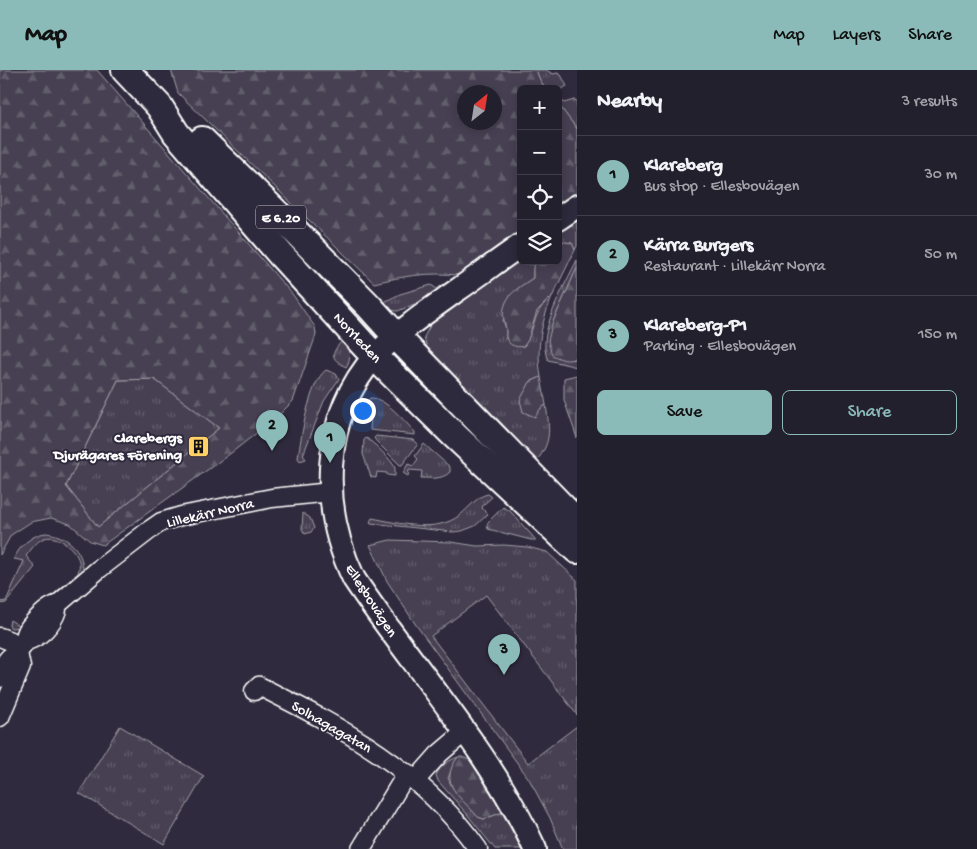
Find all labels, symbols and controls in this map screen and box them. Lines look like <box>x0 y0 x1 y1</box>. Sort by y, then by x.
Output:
text: Map <box>25 21 67 50</box>
text: Map <box>773 25 805 46</box>
text: Layers <box>833 25 880 46</box>
text: Share <box>908 25 952 46</box>
north arrow <box>457 85 502 130</box>
map controls <box>517 85 562 265</box>
button: + <box>517 85 562 130</box>
text: Nearby <box>597 90 662 115</box>
text: 3 results <box>902 93 957 112</box>
button: − <box>517 130 562 175</box>
text: Klareberg <box>644 155 723 178</box>
text: 1 <box>610 166 616 185</box>
text: 30 m <box>924 166 957 185</box>
button: locate <box>517 175 562 220</box>
text: Bus stop · Ellesbovägen <box>644 178 799 197</box>
road number: E 6.20 <box>256 206 306 228</box>
button: layers <box>517 220 562 265</box>
text: Kärra Burgers <box>644 235 753 258</box>
text: 2 <box>609 246 617 265</box>
text: 50 m <box>924 246 957 265</box>
text: Restaurant · Lillekärr Norra <box>644 258 825 277</box>
street label: Norrleden <box>329 309 385 368</box>
text: Klareberg-P1 <box>644 315 747 338</box>
text: 3 <box>609 326 617 345</box>
text: 150 m <box>918 326 957 345</box>
text: Parking · Ellesbovägen <box>644 338 796 357</box>
button: Save <box>597 390 772 435</box>
button: Share <box>782 390 957 435</box>
your location <box>350 398 376 424</box>
pin: 2 <box>256 410 288 451</box>
pin: 1 <box>314 422 346 463</box>
place label: Clarebergs Djurägares Förening <box>52 430 183 465</box>
building icon: Clarebergs Djurägares Förening <box>186 434 210 458</box>
street label: Lillekärr Norra <box>165 495 256 533</box>
street label: Ellesbovägen <box>340 561 401 641</box>
pin: 3 <box>488 634 520 675</box>
street label: Solhagagatan <box>288 698 374 758</box>

